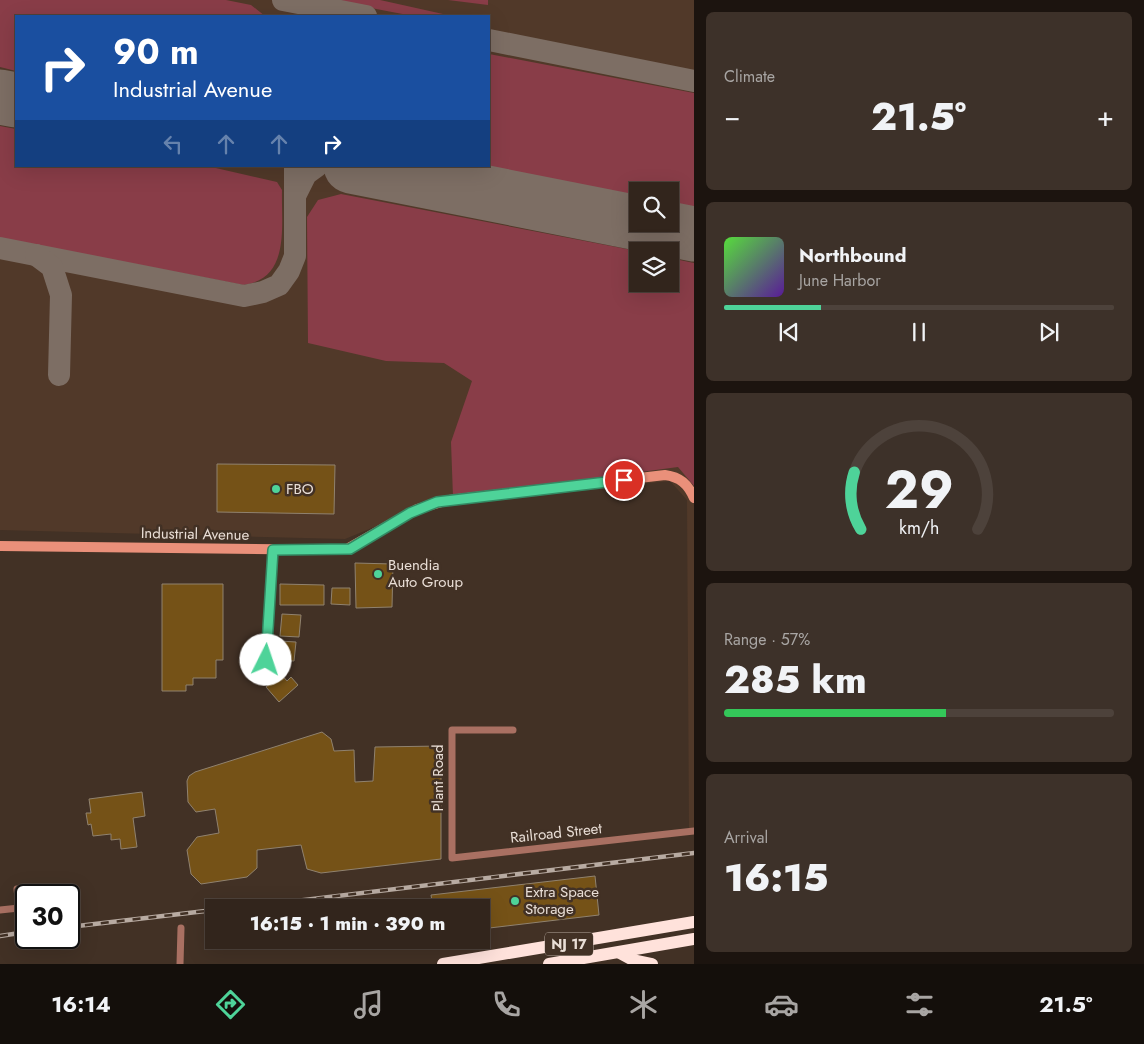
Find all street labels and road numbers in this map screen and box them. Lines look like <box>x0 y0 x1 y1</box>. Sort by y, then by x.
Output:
street label: Industrial Avenue <box>141 522 250 546</box>
street label: Plant Road <box>427 744 449 812</box>
street label: Railroad Street <box>509 817 603 849</box>
road number: NJ 17 <box>545 932 593 956</box>

